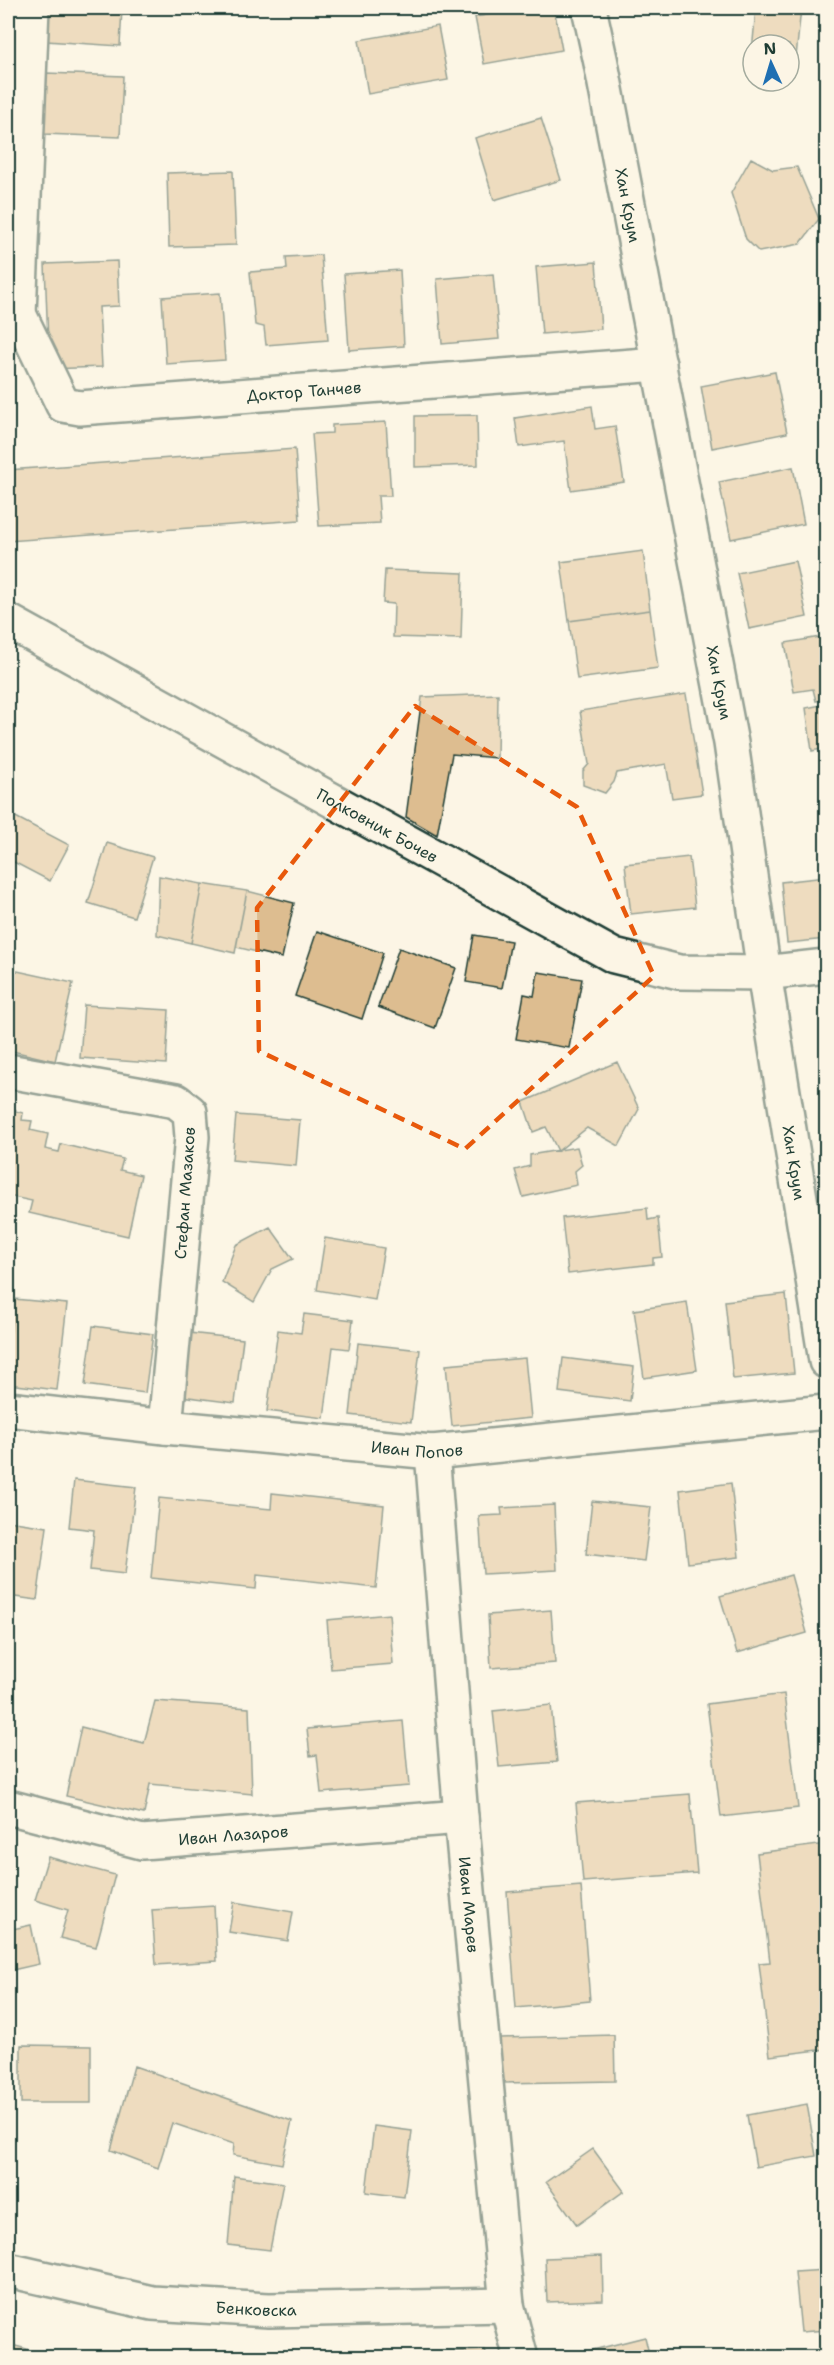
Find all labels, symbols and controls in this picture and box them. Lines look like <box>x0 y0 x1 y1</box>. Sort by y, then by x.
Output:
north arrow <box>741 33 801 93</box>
text: N <box>763 38 777 59</box>
street label: Хан Крум <box>611 166 646 244</box>
street label: Доктор Танчев <box>246 376 362 406</box>
street label: Хан Крум <box>702 644 737 721</box>
street label: Полковник Бочев <box>313 783 442 867</box>
street label: Хан Крум <box>778 1124 811 1201</box>
street label: Стефан Мазаков <box>170 1126 200 1260</box>
street label: Иван Попов <box>370 1436 464 1463</box>
street label: Иван Лазаров <box>177 1820 289 1850</box>
street label: Иван Марев <box>454 1855 484 1954</box>
street label: Бенковска <box>215 2296 297 2321</box>

